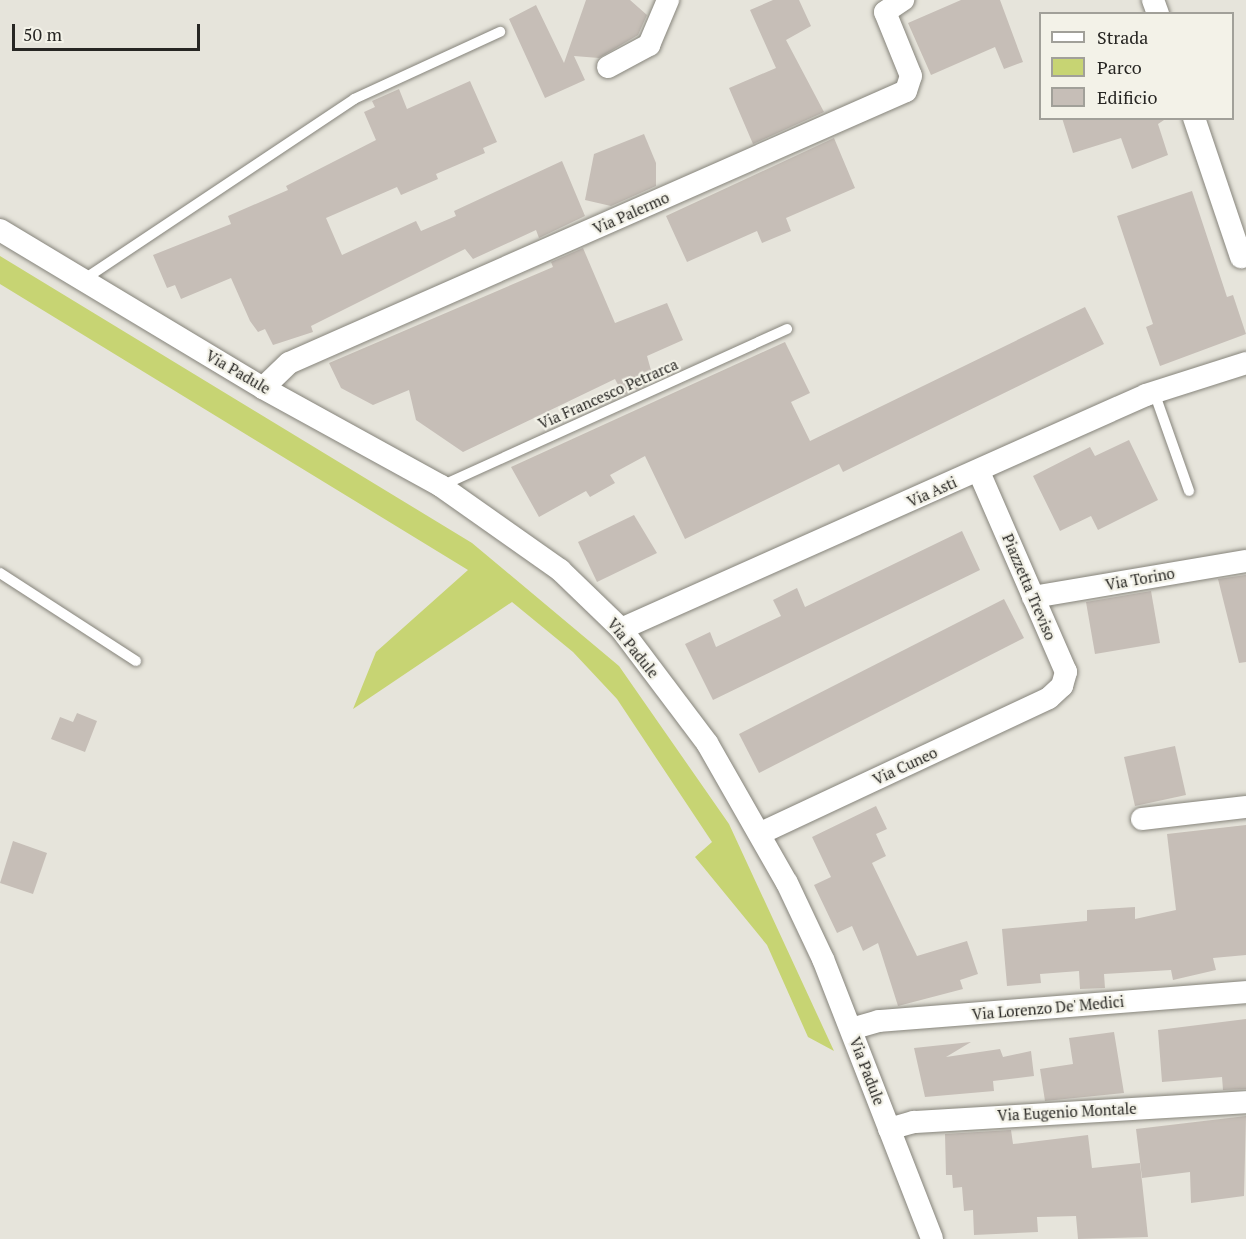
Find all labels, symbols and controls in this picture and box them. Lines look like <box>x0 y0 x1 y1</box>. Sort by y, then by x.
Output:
scale bar <box>15 12 202 50</box>
legend <box>1039 12 1234 120</box>
text: 50 m <box>23 22 62 46</box>
text: Strada <box>1097 25 1148 49</box>
text: Parco <box>1097 55 1142 79</box>
text: Edificio <box>1097 85 1157 109</box>
street label: Via Palermo <box>590 188 672 238</box>
street label: Via Padule <box>203 346 273 398</box>
street label: Via Francesco Petrarca <box>535 355 681 433</box>
street label: Via Asti <box>904 473 960 511</box>
street label: Piazzetta Treviso <box>998 531 1060 643</box>
street label: Via Torino <box>1104 564 1176 594</box>
street label: Via Padule <box>604 615 662 681</box>
street label: Via Cuneo <box>870 743 940 789</box>
street label: Via Lorenzo De' Medici <box>971 992 1125 1024</box>
street label: Via Padule <box>846 1034 888 1108</box>
street label: Via Eugenio Montale <box>997 1099 1137 1125</box>

